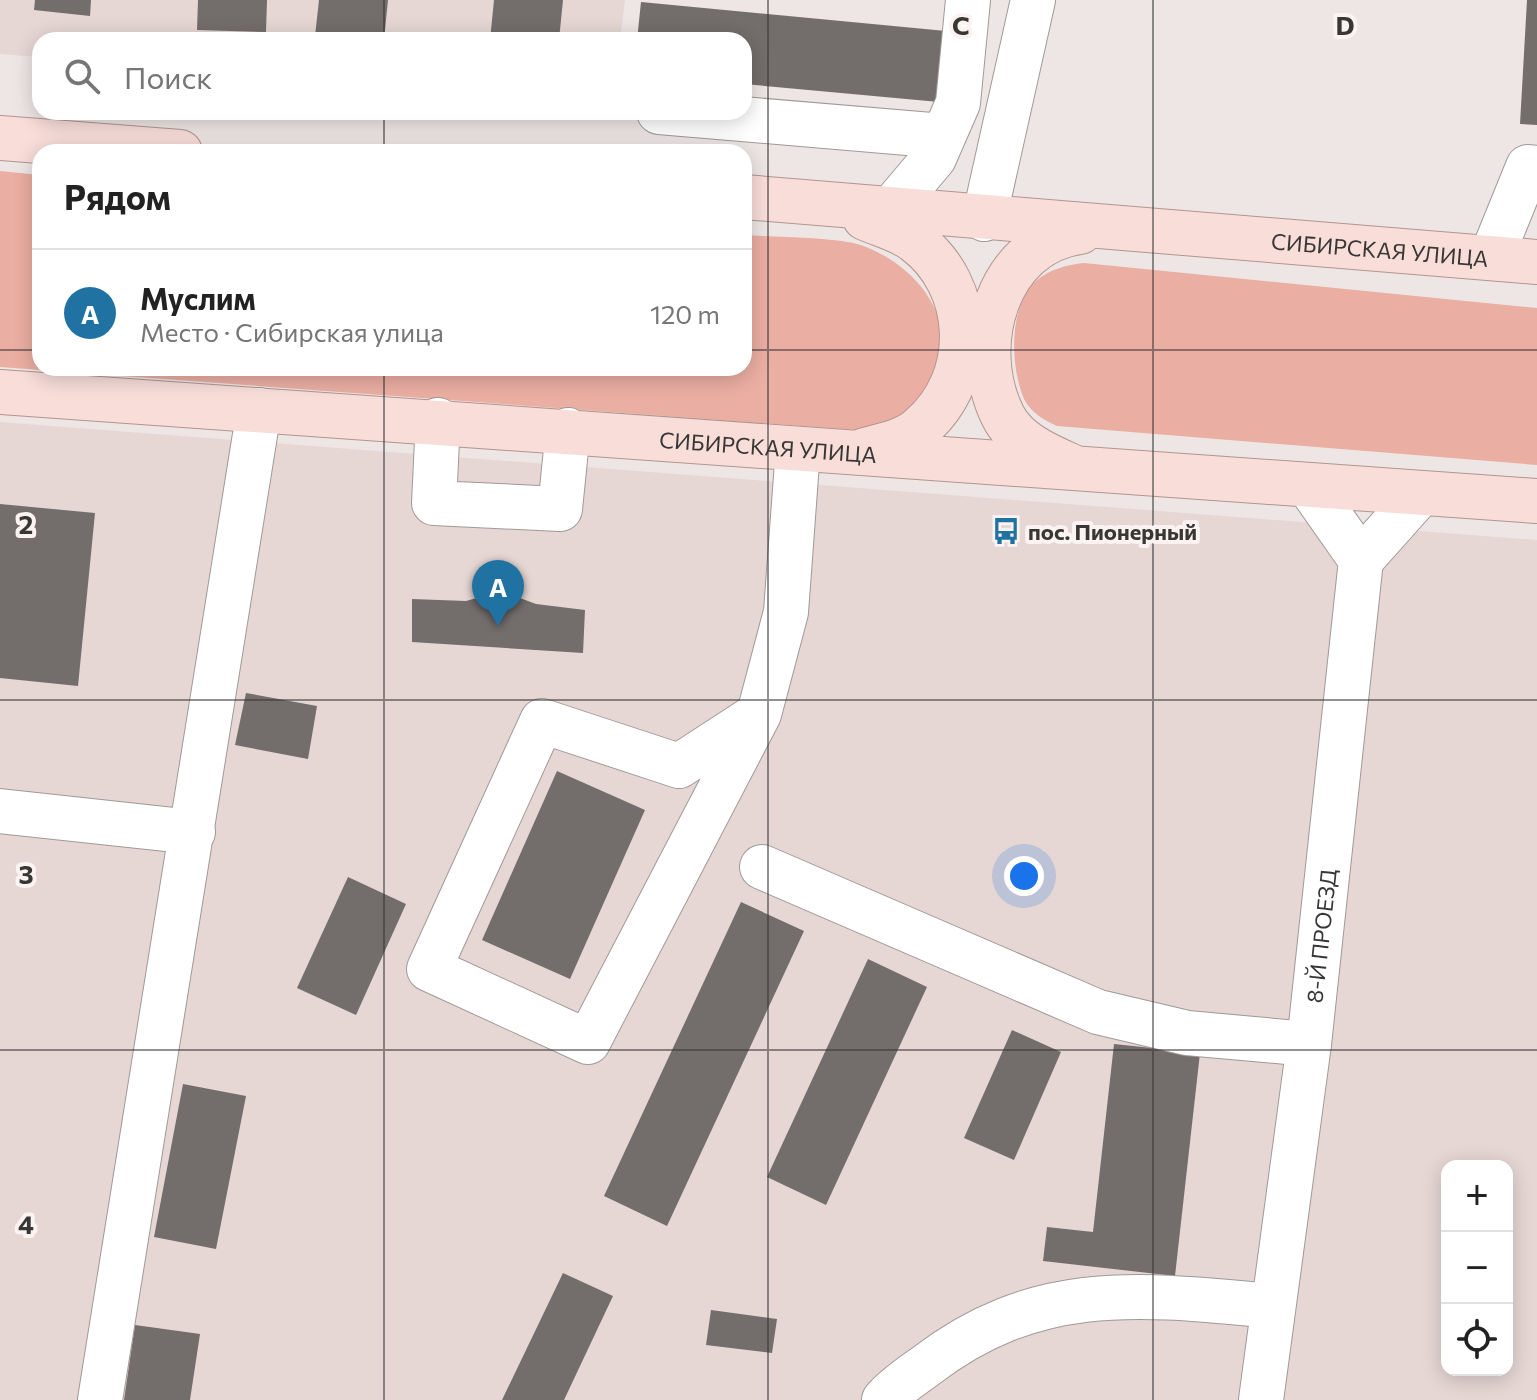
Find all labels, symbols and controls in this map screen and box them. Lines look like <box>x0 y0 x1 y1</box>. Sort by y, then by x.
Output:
text: C <box>952 9 970 40</box>
text: D <box>1335 9 1355 40</box>
search box <box>32 32 752 120</box>
icon: search <box>60 54 104 98</box>
text: Поиск <box>124 58 212 95</box>
text: Рядом <box>64 175 171 217</box>
street label: СИБИРСКАЯ УЛИЦА <box>1270 227 1490 271</box>
text: Муслим <box>140 279 256 316</box>
text: A <box>81 298 99 329</box>
text: 120 m <box>650 298 720 329</box>
text: Место · Сибирская улица <box>140 316 444 347</box>
street label: СИБИРСКАЯ УЛИЦА <box>658 425 878 468</box>
text: 2 <box>19 508 33 539</box>
bus stop icon: пос. Пионерный <box>991 516 1021 546</box>
place label: пос. Пионерный <box>1028 518 1197 545</box>
pin: A <box>472 560 524 626</box>
your location <box>1004 856 1044 896</box>
text: 3 <box>18 858 34 889</box>
street label: 8-Й ПРОЕЗД <box>1300 867 1341 1004</box>
map controls <box>1441 1160 1513 1376</box>
button: + <box>1441 1160 1513 1232</box>
text: 4 <box>18 1208 34 1239</box>
button: − <box>1441 1232 1513 1304</box>
button: locate <box>1441 1304 1513 1376</box>

